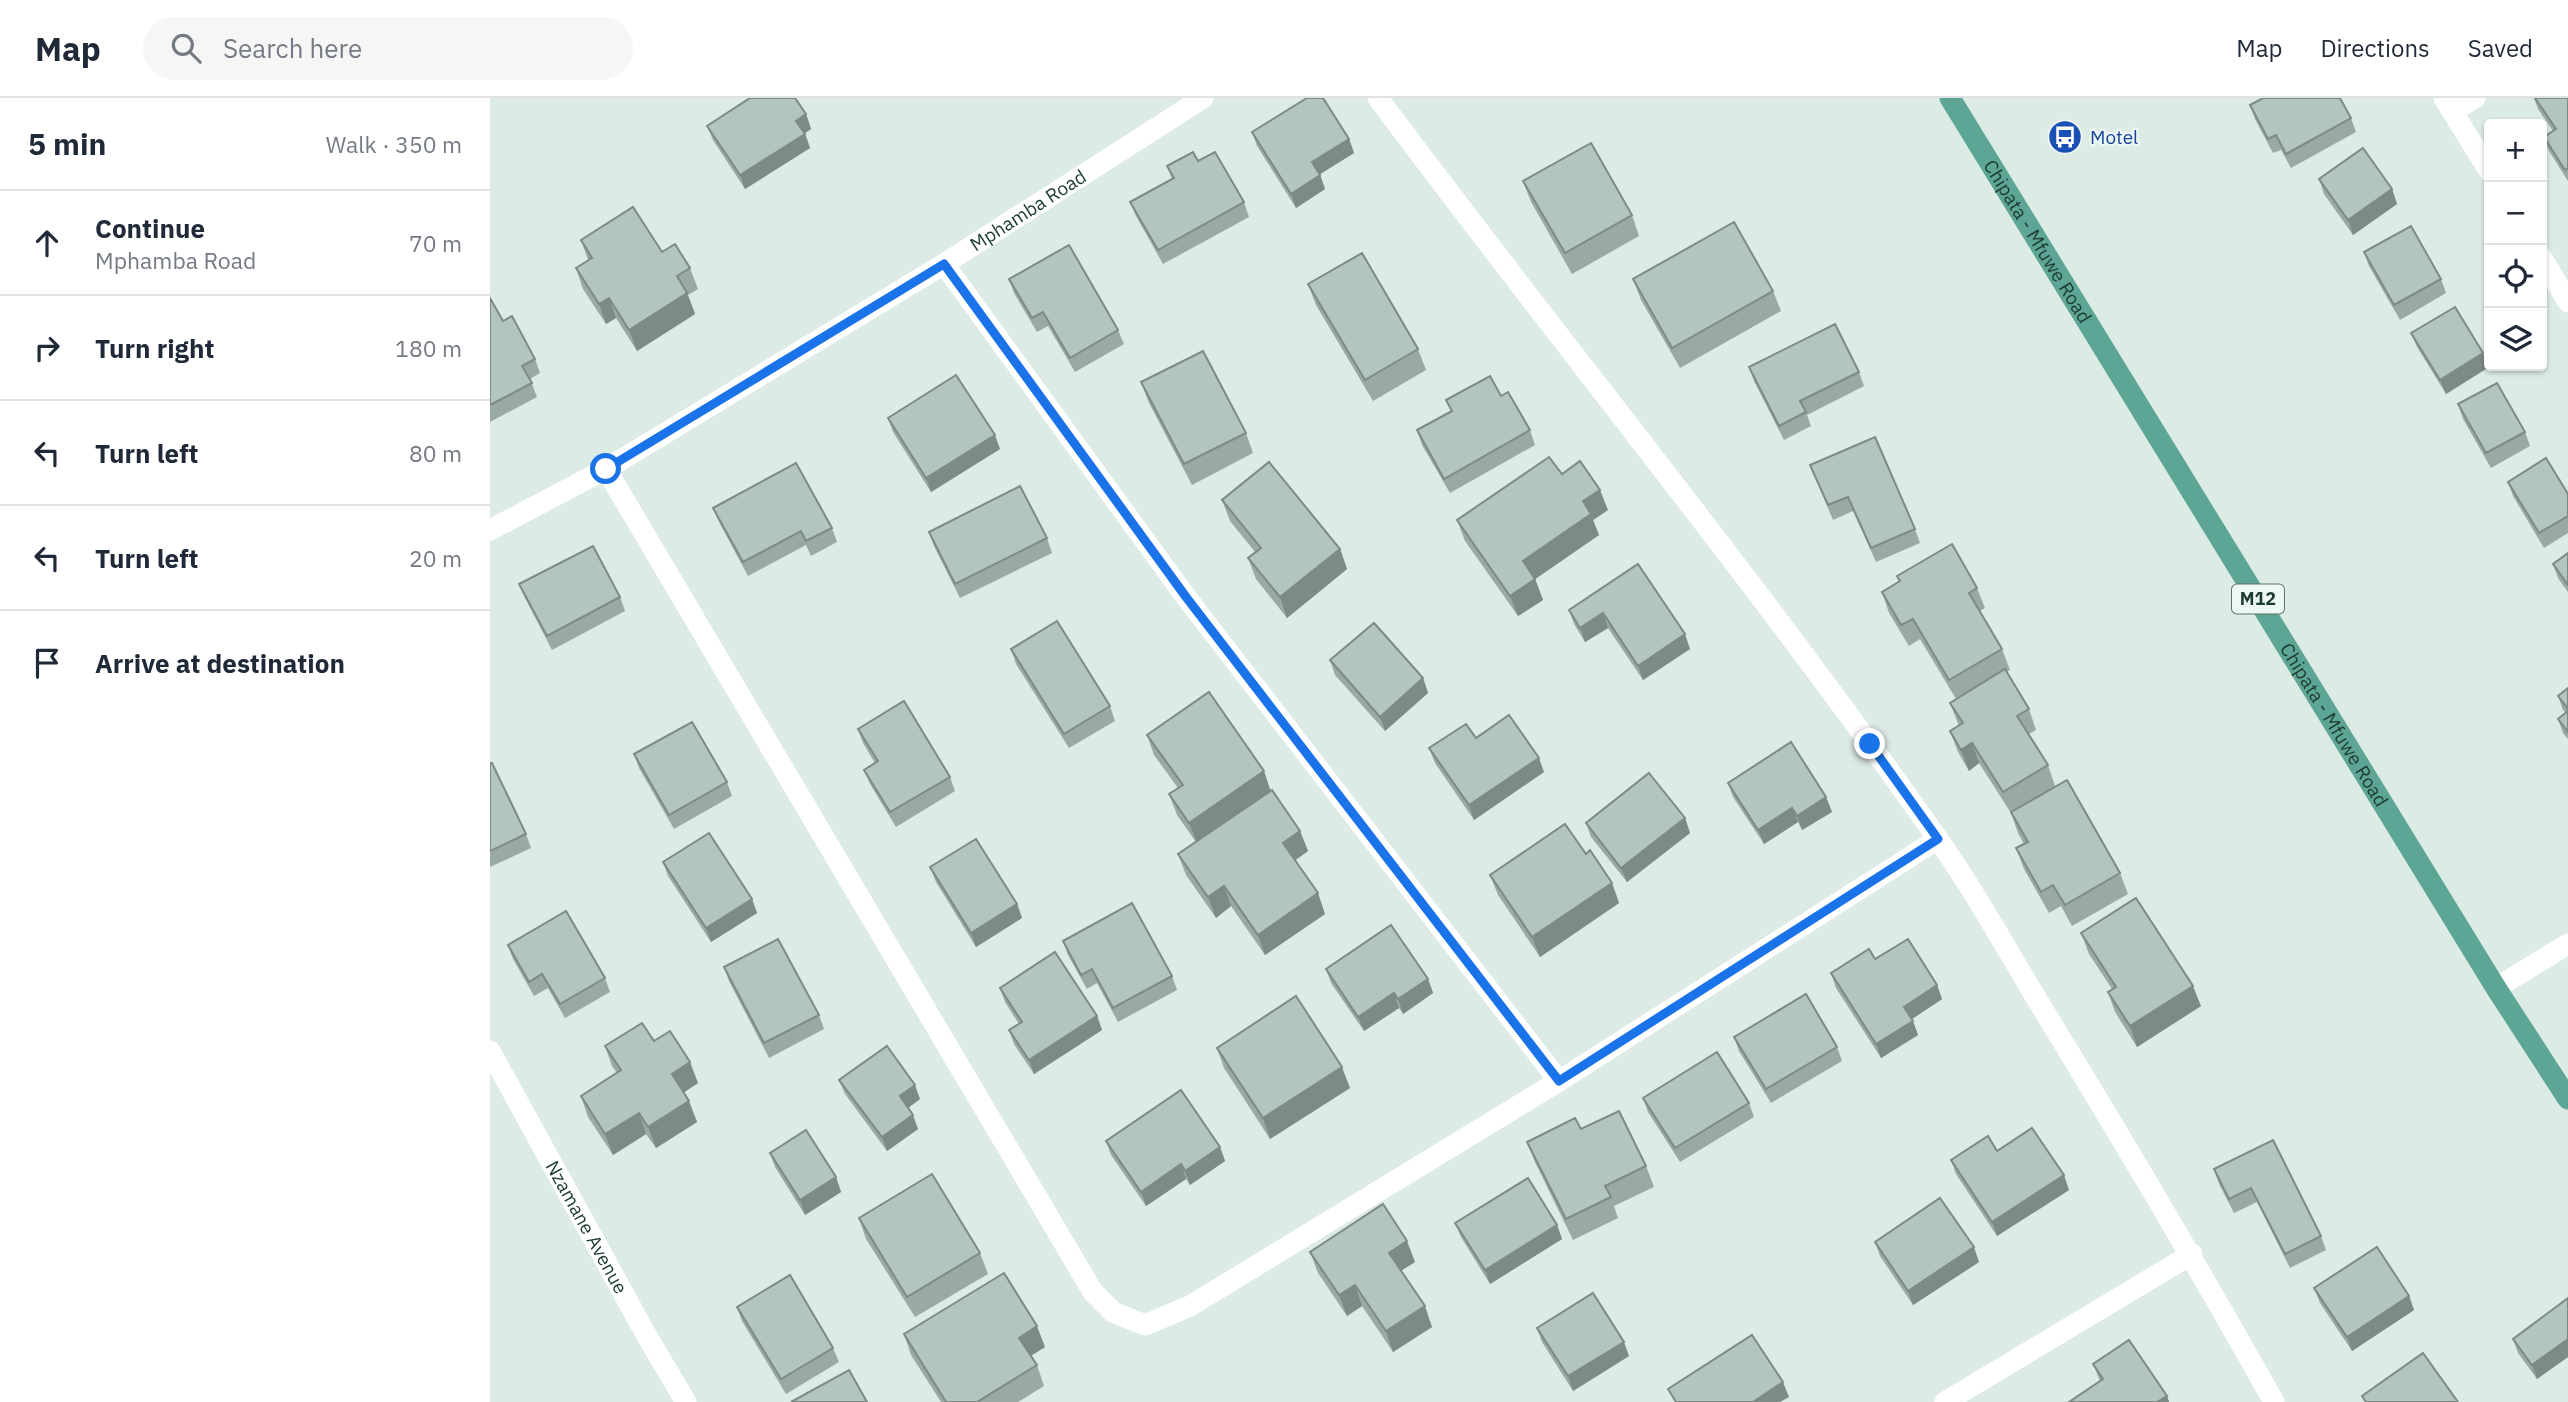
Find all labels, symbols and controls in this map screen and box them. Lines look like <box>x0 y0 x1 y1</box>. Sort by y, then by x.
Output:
search box <box>143 17 633 80</box>
text: Map <box>35 27 101 70</box>
icon: search <box>167 29 205 67</box>
text: Search here <box>223 31 362 65</box>
text: Map <box>2236 32 2282 64</box>
text: Directions <box>2320 32 2430 64</box>
text: Saved <box>2468 32 2533 64</box>
bus stop icon: Motel <box>2046 118 2084 156</box>
map controls <box>2484 119 2547 371</box>
button: + <box>2484 119 2547 182</box>
text: 5 min <box>28 124 106 163</box>
place label: Motel <box>2090 125 2138 149</box>
text: Walk · 350 m <box>326 129 462 159</box>
street label: Chipata - Mfuwe Road <box>1979 155 2097 327</box>
street label: Mphamba Road <box>965 164 1091 256</box>
button: − <box>2484 182 2547 245</box>
text: Continue <box>95 211 205 245</box>
icon: ahead <box>28 224 66 262</box>
text: 70 m <box>409 228 462 258</box>
text: Mphamba Road <box>95 245 256 275</box>
button: locate <box>2484 245 2547 308</box>
button: layers <box>2484 308 2547 371</box>
icon: right <box>28 329 66 367</box>
text: Turn right <box>95 331 214 365</box>
text: 180 m <box>395 333 462 363</box>
icon: left <box>28 434 66 472</box>
text: Turn left <box>95 436 198 470</box>
text: 80 m <box>409 438 462 468</box>
route start <box>590 453 621 484</box>
icon: left <box>28 539 66 577</box>
text: Turn left <box>95 541 198 575</box>
text: 20 m <box>409 543 462 573</box>
road number: M12 <box>2232 584 2284 614</box>
street label: Chipata - Mfuwe Road <box>2275 638 2394 811</box>
icon: arrive <box>28 644 66 682</box>
text: Arrive at destination <box>95 646 345 680</box>
route end <box>1854 728 1885 759</box>
street label: Nzamane Avenue <box>541 1156 633 1298</box>

